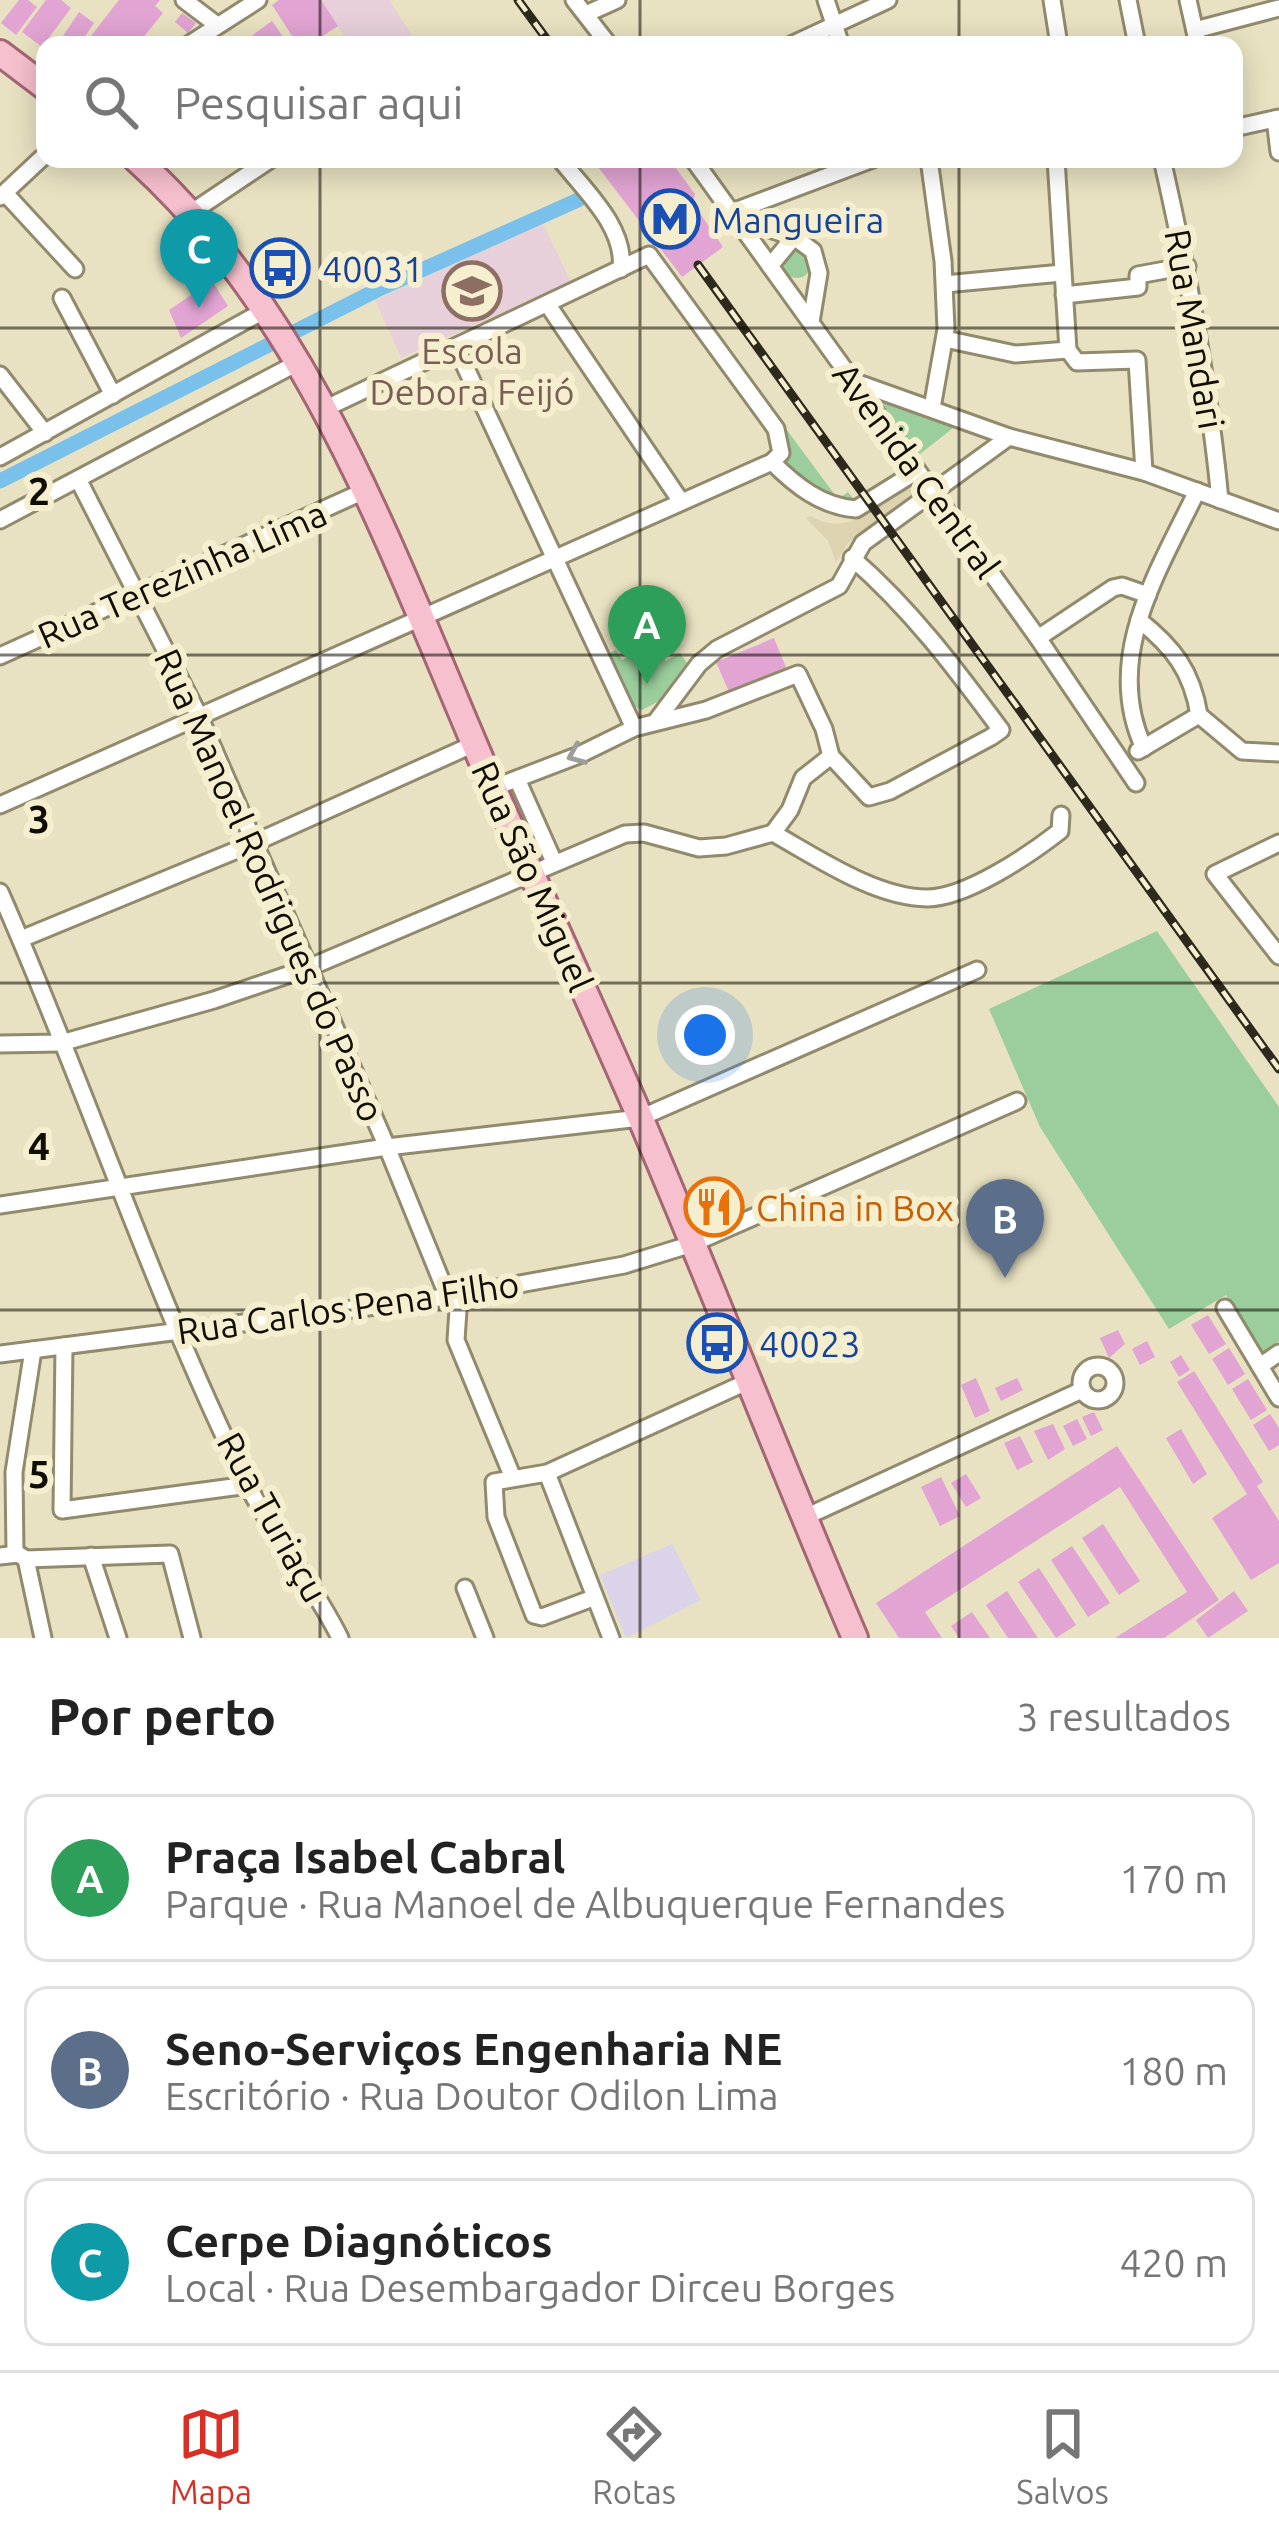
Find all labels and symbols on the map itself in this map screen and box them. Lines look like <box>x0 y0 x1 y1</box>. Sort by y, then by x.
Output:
metro station icon: Mangueira <box>639 188 701 250</box>
place label: Mangueira <box>712 199 884 240</box>
pin: C <box>160 209 238 308</box>
street label: Rua Mandari <box>1157 226 1233 432</box>
bus stop icon: 40031 <box>249 237 311 299</box>
place label: 40031 <box>322 248 424 289</box>
school or university icon: Escola Debora Feijó <box>441 260 503 322</box>
place label: Escola Debora Feijó <box>369 330 575 412</box>
street label: Avenida Central <box>825 355 1009 585</box>
text: 2 <box>28 469 50 512</box>
street label: Rua Terezinha Lima <box>32 492 332 656</box>
pin: A <box>608 585 686 684</box>
street label: Rua Manoel Rodrigues do Passo <box>147 642 393 1128</box>
one-way arrow <box>566 741 588 765</box>
street label: Rua São Miguel <box>464 755 602 997</box>
text: 3 <box>28 797 50 840</box>
your location <box>675 1005 735 1065</box>
text: 4 <box>28 1124 50 1167</box>
restaurant icon: China in Box <box>683 1176 745 1238</box>
pin: B <box>966 1179 1044 1278</box>
place label: China in Box <box>756 1187 954 1228</box>
street label: Rua Carlos Pena Filho <box>174 1263 522 1351</box>
bus stop icon: 40023 <box>686 1312 748 1374</box>
place label: 40023 <box>759 1323 861 1364</box>
street label: Rua Turiaçu <box>210 1425 336 1609</box>
text: 5 <box>28 1452 50 1495</box>

